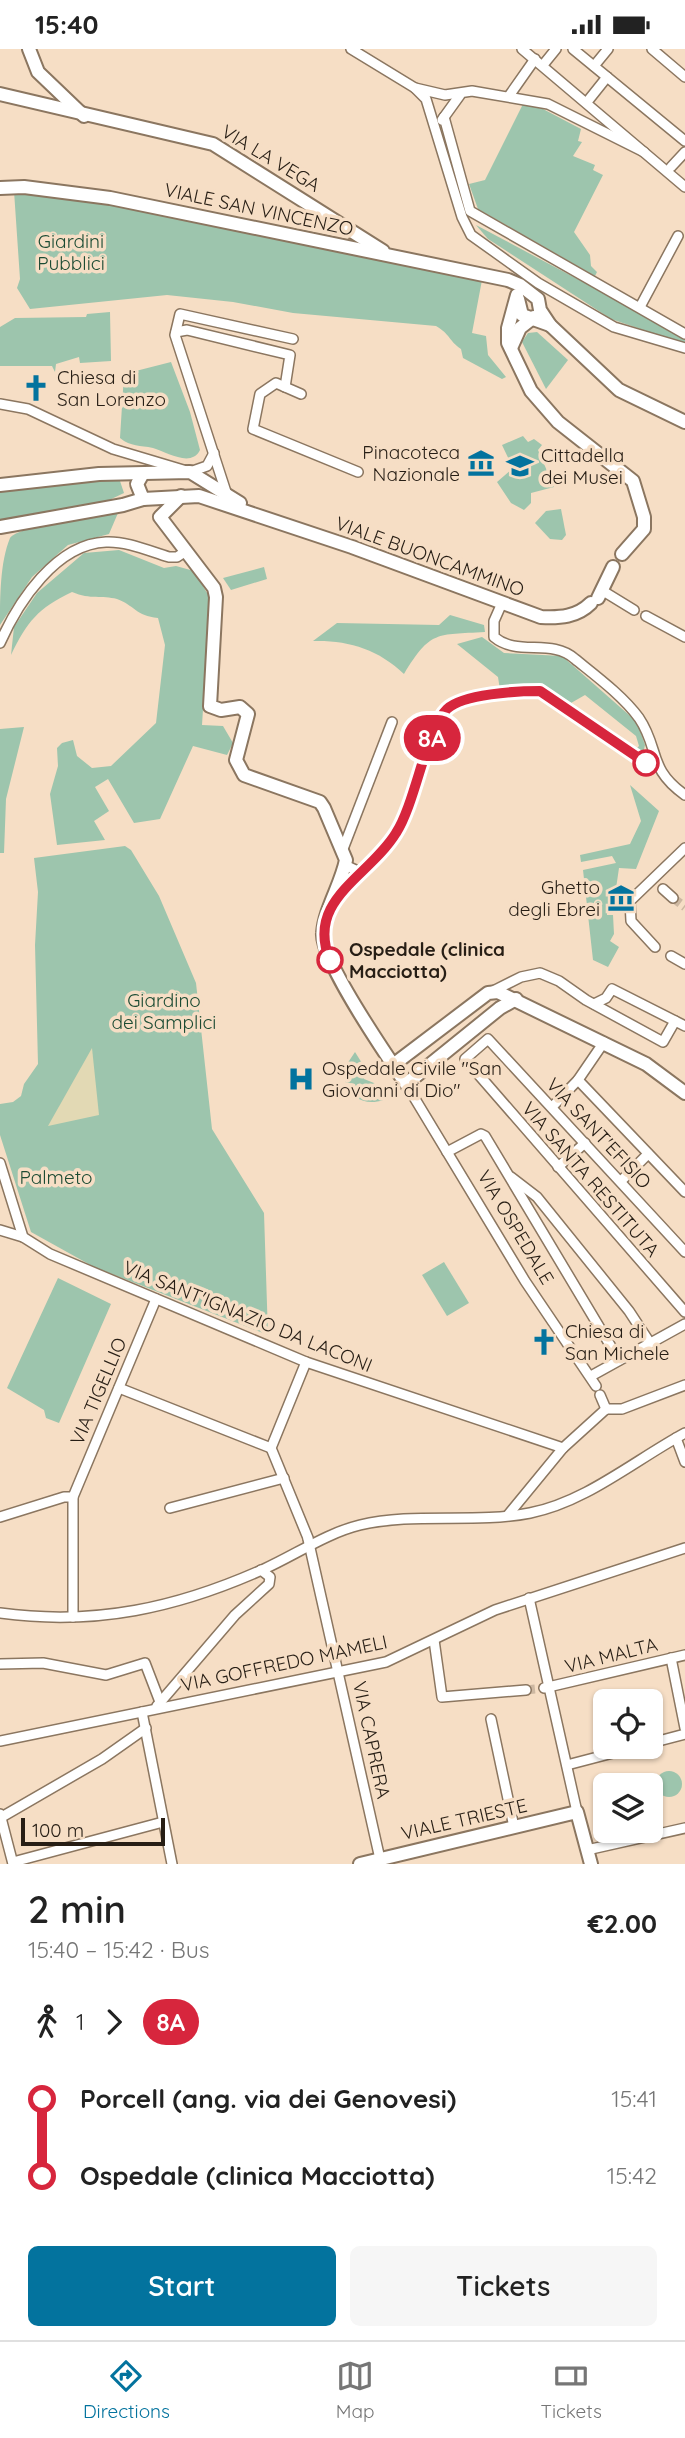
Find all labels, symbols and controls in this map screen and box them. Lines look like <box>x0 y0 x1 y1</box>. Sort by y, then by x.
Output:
text: 15:40 <box>35 8 98 41</box>
street label: VIA LA VEGA <box>217 119 325 197</box>
street label: VIALE SAN VINCENZO <box>162 177 356 241</box>
park label: Giardini Pubblici <box>37 229 105 275</box>
place label: Chiesa di San Lorenzo <box>57 365 166 411</box>
church icon: Chiesa di San Lorenzo <box>21 373 51 403</box>
place label: Pinacoteca Nazionale <box>362 440 460 486</box>
place label: Cittadella dei Musei <box>541 443 624 489</box>
museum icon: Pinacoteca Nazionale <box>466 448 496 478</box>
school or university icon: Cittadella dei Musei <box>505 451 535 481</box>
street label: VIALE BUONCAMMINO <box>332 511 528 601</box>
line badge: 8A <box>400 715 464 761</box>
text: 8A <box>418 723 446 753</box>
unlabelled marker <box>633 750 659 776</box>
place label: Ghetto degli Ebrei <box>508 875 600 921</box>
museum icon: Ghetto degli Ebrei <box>606 883 636 913</box>
place label: Ospedale (clinica Macciotta) <box>349 937 505 983</box>
marker: Ospedale (clinica Macciotta) <box>317 947 343 973</box>
park label: Giardino dei Samplici <box>112 988 216 1034</box>
place label: Ospedale Civile "San Giovanni di Dio" <box>322 1056 502 1102</box>
hospital icon: Ospedale Civile "San Giovanni di Dio" <box>286 1064 316 1094</box>
street label: VIA SANT'EFISIO <box>541 1072 657 1194</box>
street label: VIA SANTA RESTITUTA <box>517 1096 665 1262</box>
park label: Palmeto <box>20 1165 93 1189</box>
street label: VIA OSPEDALE <box>472 1166 560 1288</box>
street label: VIA SANT'IGNAZIO DA LACONI <box>120 1255 376 1377</box>
place label: Chiesa di San Michele <box>565 1319 669 1365</box>
church icon: Chiesa di San Michele <box>529 1327 559 1357</box>
street label: VIA TIGELLIO <box>65 1334 131 1448</box>
street label: VIA GOFFREDO MAMELI <box>179 1629 389 1697</box>
street label: VIA MALTA <box>562 1632 660 1678</box>
street label: VIA CAPRERA <box>348 1679 396 1801</box>
map controls <box>593 1689 663 1843</box>
button: locate <box>593 1689 663 1759</box>
button: layers <box>593 1773 663 1843</box>
street label: VIALE TRIESTE <box>399 1793 529 1845</box>
scale bar <box>21 1815 164 1847</box>
text: 100 m <box>32 1818 84 1842</box>
text: 2 min <box>28 1885 126 1933</box>
text: €2.00 <box>588 1907 657 1940</box>
text: 15:40 – 15:42 · Bus <box>28 1935 210 1964</box>
icon: walk <box>28 2003 66 2041</box>
icon: forward <box>95 2003 133 2041</box>
text: 1 <box>76 2007 85 2036</box>
text: 8A <box>157 2007 185 2037</box>
text: Porcell (ang. via dei Genovesi) <box>80 2082 456 2115</box>
text: 15:41 <box>611 2084 657 2113</box>
text: Ospedale (clinica Macciotta) <box>80 2159 435 2192</box>
text: 15:42 <box>607 2161 657 2190</box>
button: Start <box>28 2246 336 2326</box>
button: Tickets <box>350 2246 657 2326</box>
tab: Directions <box>83 2357 170 2423</box>
tab: Map <box>336 2357 375 2423</box>
tab: Tickets <box>540 2357 602 2423</box>

